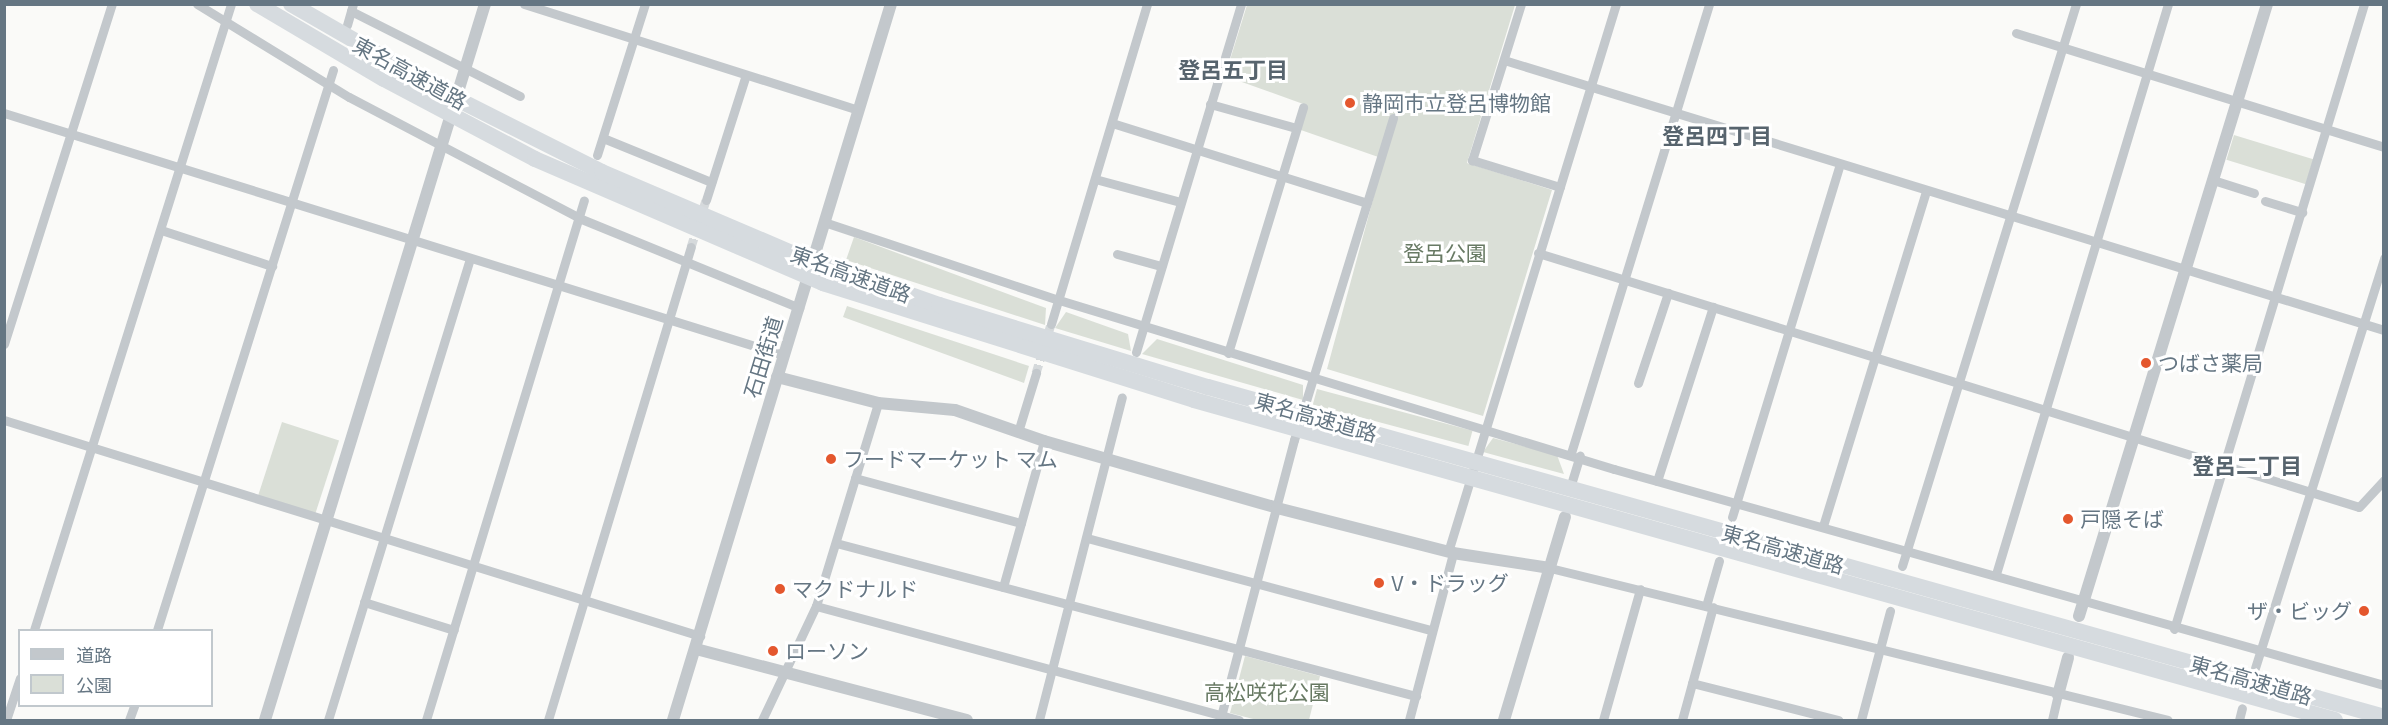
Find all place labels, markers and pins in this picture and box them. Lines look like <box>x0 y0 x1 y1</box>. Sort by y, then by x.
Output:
place label: 静岡市立登呂博物館 <box>1362 90 1551 116</box>
marker: 静岡市立登呂博物館 <box>1343 96 1357 110</box>
place label: つばさ薬局 <box>2158 350 2263 376</box>
marker: つばさ薬局 <box>2139 356 2153 370</box>
place label: フードマーケット マム <box>843 446 1058 472</box>
marker: フードマーケット マム <box>824 452 838 466</box>
place label: 戸隠そば <box>2080 506 2164 532</box>
marker: 戸隠そば <box>2061 512 2075 526</box>
place label: V・ドラッグ <box>1391 570 1509 596</box>
place label: マクドナルド <box>792 576 918 602</box>
marker: V・ドラッグ <box>1372 576 1386 590</box>
marker: マクドナルド <box>773 582 787 596</box>
place label: ザ・ビッグ <box>2247 598 2352 624</box>
marker: ザ・ビッグ <box>2357 604 2371 618</box>
place label: ローソン <box>785 638 869 664</box>
marker: ローソン <box>766 644 780 658</box>

